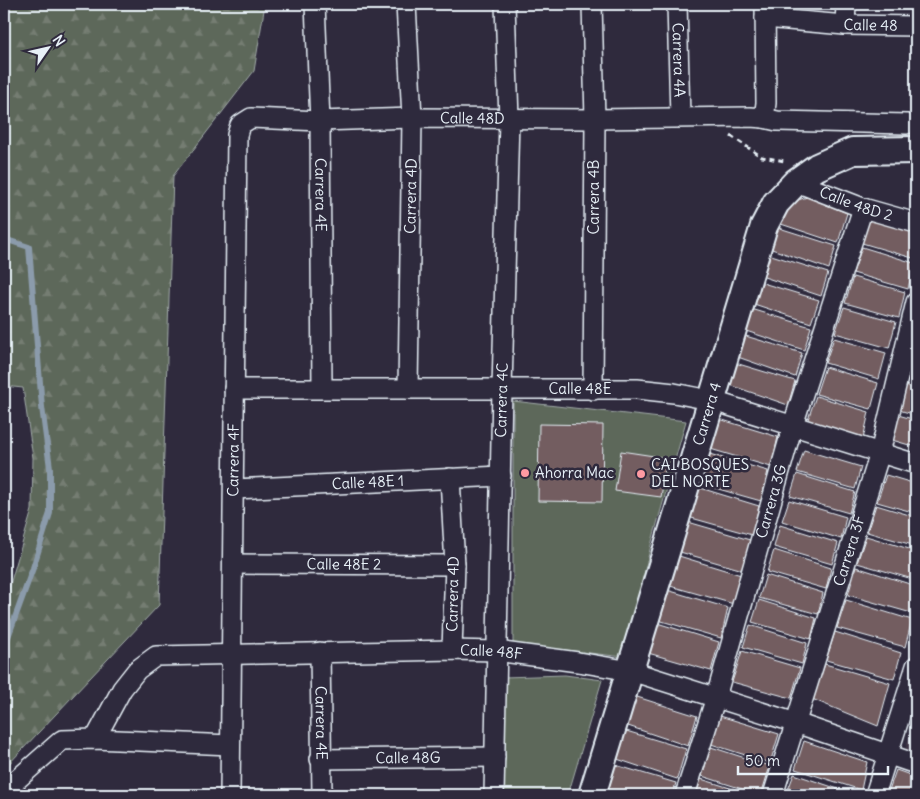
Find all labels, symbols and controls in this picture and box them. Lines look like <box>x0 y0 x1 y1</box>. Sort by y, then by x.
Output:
street label: Calle 48 <box>844 15 898 35</box>
north arrow <box>22 22 72 72</box>
street label: Carrera 4A <box>668 22 689 98</box>
text: N <box>49 32 69 50</box>
street label: Calle 48D <box>440 108 505 128</box>
street label: Carrera 4E <box>311 158 331 232</box>
street label: Carrera 4D <box>400 158 421 234</box>
street label: Carrera 4B <box>584 159 603 234</box>
street label: Calle 48D 2 <box>817 182 895 225</box>
street label: Carrera 4C <box>491 362 512 438</box>
street label: Calle 48E <box>549 379 612 398</box>
street label: Carrera 4 <box>688 380 725 448</box>
street label: Carrera 4F <box>223 423 243 497</box>
place label: CAI BOSQUES DEL NORTE <box>651 455 749 491</box>
street label: Carrera 3G <box>751 462 790 540</box>
place label: Ahorra Mac <box>535 463 614 482</box>
marker: Ahorra Mac <box>519 467 531 479</box>
marker: CAI BOSQUES DEL NORTE <box>635 468 647 480</box>
street label: Calle 48E 1 <box>331 471 404 493</box>
street label: Carrera 3F <box>829 512 869 588</box>
street label: Calle 48E 2 <box>307 554 381 574</box>
street label: Carrera 4D <box>442 556 463 632</box>
street label: Calle 48F <box>460 640 524 664</box>
street label: Carrera 4E <box>311 686 332 760</box>
scale bar <box>738 744 888 776</box>
street label: Calle 48G <box>375 748 441 767</box>
text: 50 m <box>745 751 780 770</box>

